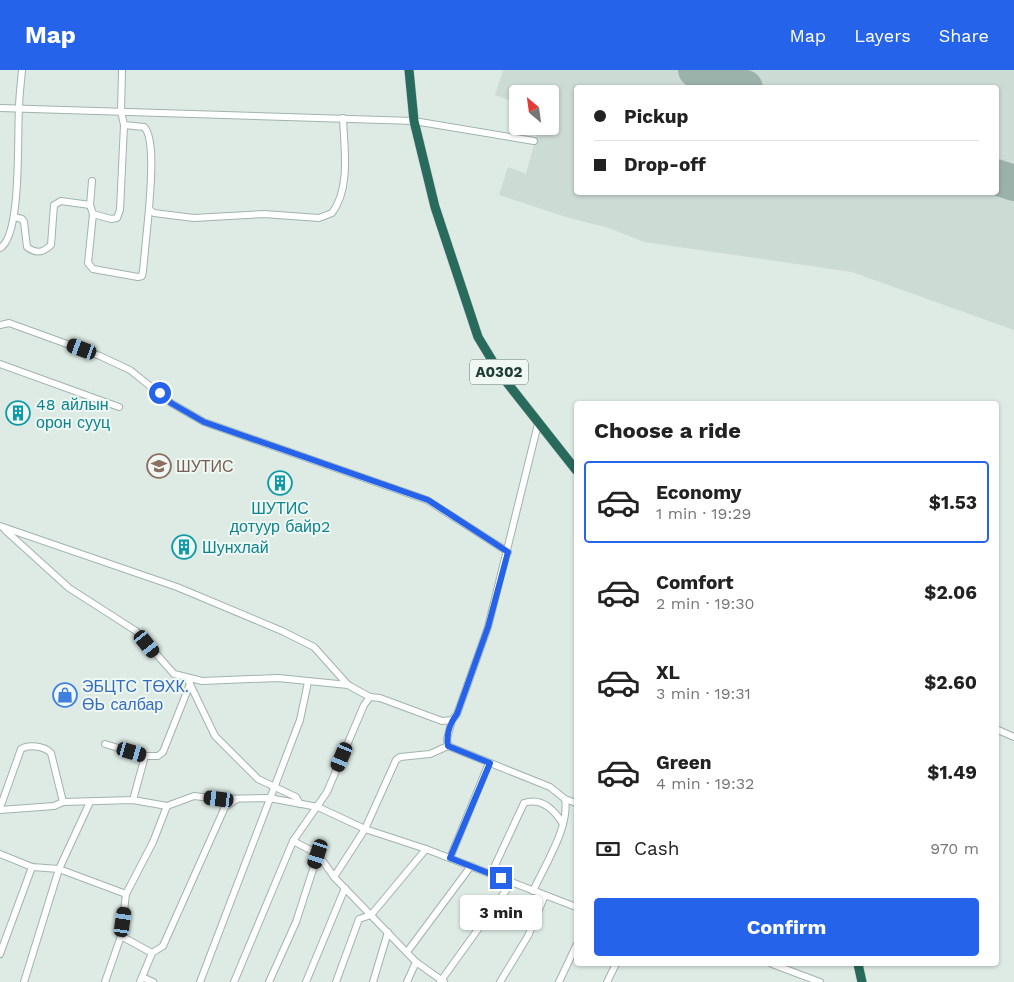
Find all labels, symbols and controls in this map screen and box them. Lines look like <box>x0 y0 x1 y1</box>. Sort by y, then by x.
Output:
text: Map <box>25 21 76 49</box>
text: Map <box>789 25 826 46</box>
text: Layers <box>854 25 911 46</box>
text: Share <box>939 25 989 46</box>
north arrow <box>509 85 559 135</box>
map controls <box>509 85 559 135</box>
text: Pickup <box>624 105 688 128</box>
text: Drop-off <box>624 153 706 176</box>
car <box>65 337 98 361</box>
road number: A0302 <box>470 360 528 384</box>
route start <box>149 382 171 404</box>
place label: 48 айлын орон сууц <box>36 395 110 432</box>
building icon: 48 айлын орон сууц <box>5 400 31 426</box>
text: Choose a ride <box>594 418 741 443</box>
school or university icon: ШУТИС <box>146 453 172 479</box>
place label: ШУТИС <box>176 457 234 476</box>
building icon: ШУТИС дотуур байр2 <box>267 470 293 496</box>
icon: car <box>596 480 641 525</box>
text: Economy <box>656 481 741 504</box>
text: $1.53 <box>929 491 977 514</box>
place label: ШУТИС дотуур байр2 <box>230 499 330 536</box>
text: 1 min · 19:29 <box>656 504 751 523</box>
building icon: Шунхлай <box>171 534 197 560</box>
place label: Шунхлай <box>202 538 269 557</box>
icon: car <box>596 570 641 615</box>
text: Comfort <box>656 571 734 594</box>
text: $2.06 <box>924 581 977 604</box>
text: 2 min · 19:30 <box>656 594 755 613</box>
car <box>131 628 162 660</box>
icon: car <box>596 660 641 705</box>
text: XL <box>656 661 680 684</box>
text: $2.60 <box>924 671 977 694</box>
place label: ЭБЦТС ТӨХК. ӨЬ салбар <box>82 677 189 714</box>
shop icon: ЭБЦТС ТӨХК. ӨЬ салбар <box>52 682 78 708</box>
text: 3 min · 19:31 <box>656 684 751 703</box>
car <box>329 740 354 774</box>
car <box>115 741 148 763</box>
icon: car <box>596 750 641 795</box>
text: Green <box>656 751 712 774</box>
text: $1.49 <box>927 761 977 784</box>
text: 4 min · 19:32 <box>656 774 754 793</box>
car <box>203 790 234 808</box>
icon: cash <box>594 835 622 863</box>
car <box>306 837 329 871</box>
text: Cash <box>634 837 680 860</box>
text: 970 m <box>930 839 979 858</box>
route end <box>490 867 512 889</box>
callout: 3 min <box>460 896 542 930</box>
button: Confirm <box>594 898 979 956</box>
text: 3 min <box>479 903 523 922</box>
car <box>113 906 132 938</box>

